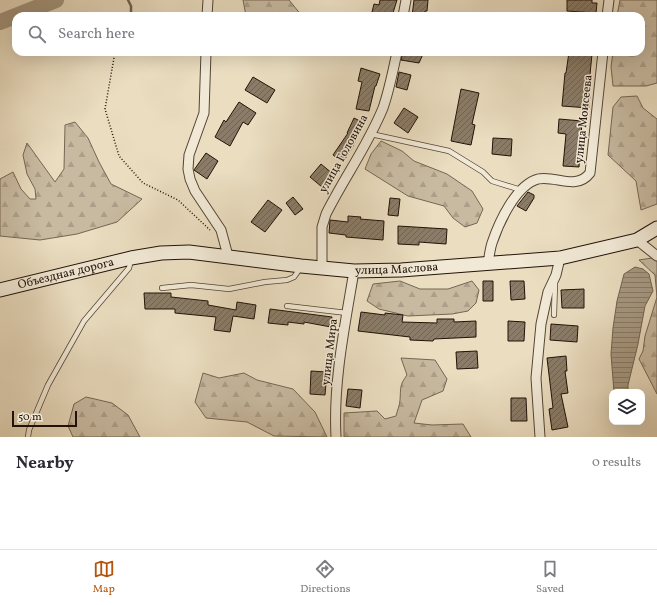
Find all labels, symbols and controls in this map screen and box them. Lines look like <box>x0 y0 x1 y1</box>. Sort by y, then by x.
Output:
search box <box>12 12 645 56</box>
icon: search <box>26 23 48 45</box>
text: Search here <box>58 24 135 45</box>
street label: улица Моисеева <box>571 74 597 164</box>
street label: улица Головина <box>316 112 372 196</box>
street label: Объездная дорога <box>16 254 116 293</box>
street label: улица Маслова <box>355 259 439 279</box>
street label: улица Мира <box>318 318 342 386</box>
map controls <box>609 389 645 425</box>
button: layers <box>609 389 645 425</box>
scale bar <box>12 409 77 428</box>
text: 50 m <box>18 410 42 425</box>
text: Nearby <box>16 452 74 475</box>
text: 0 results <box>592 454 641 472</box>
tab: Map <box>93 558 115 597</box>
tab: Directions <box>300 558 351 597</box>
tab: Saved <box>536 558 564 597</box>

